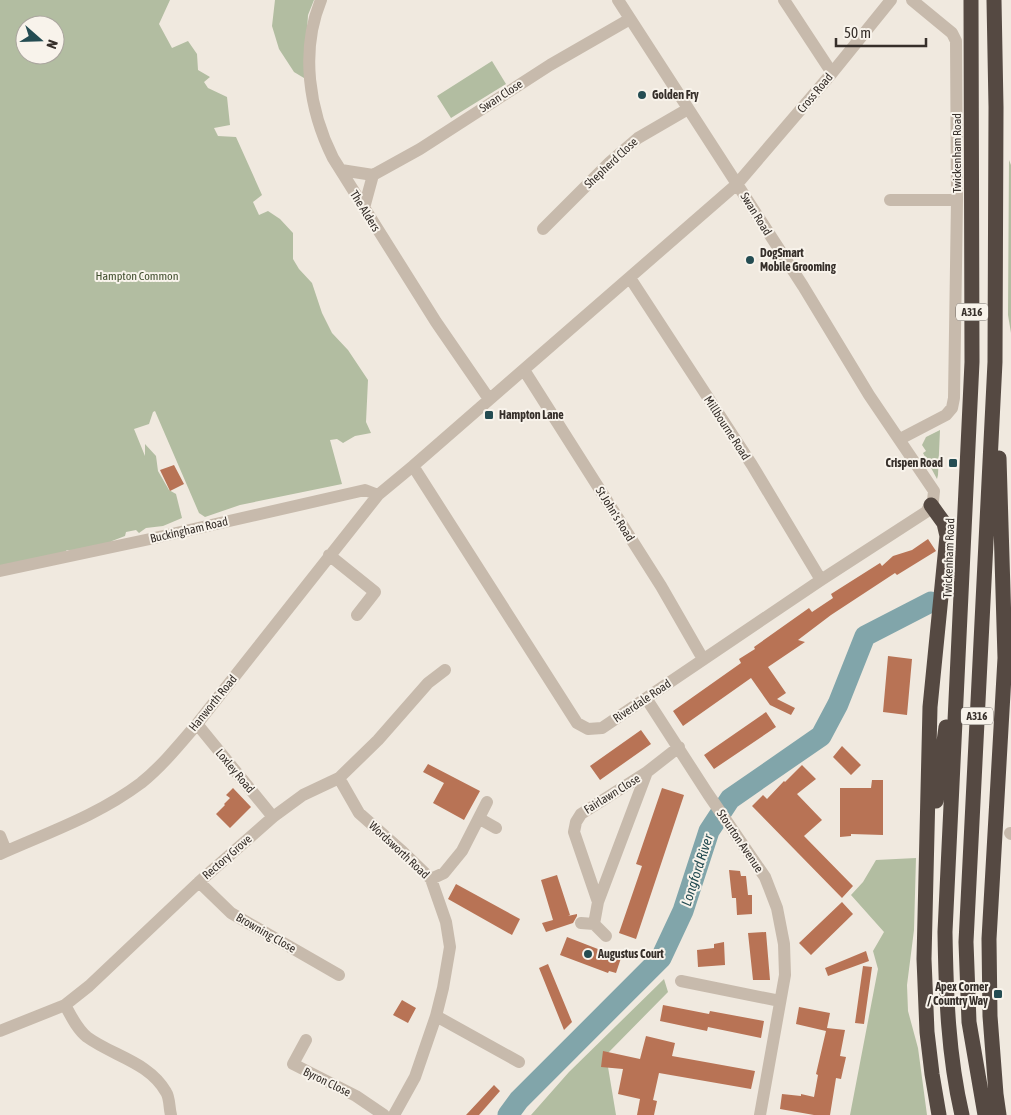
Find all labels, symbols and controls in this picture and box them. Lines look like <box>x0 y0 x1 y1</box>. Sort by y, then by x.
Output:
north arrow <box>15 15 65 65</box>
scale bar <box>836 15 926 47</box>
text: 50 m <box>844 24 871 41</box>
text: N <box>43 38 61 51</box>
street label: Cross Road <box>794 70 836 116</box>
street label: Swan Close <box>477 77 525 115</box>
place label: Golden Fry <box>652 88 699 102</box>
marker: Golden Fry <box>636 89 648 101</box>
street label: Twickenham Road <box>950 113 964 193</box>
street label: Shepherd Close <box>581 135 641 191</box>
street label: The Alders <box>347 188 383 234</box>
street label: Swan Road <box>737 190 775 238</box>
place label: DogSmart Mobile Grooming <box>760 246 837 274</box>
marker: DogSmart Mobile Grooming <box>744 254 756 266</box>
park label: Hampton Common <box>95 269 179 283</box>
road number: A316 <box>956 304 988 320</box>
street label: Millbourne Road <box>701 393 753 463</box>
place label: Hampton Lane <box>499 408 564 422</box>
marker: Hampton Lane <box>483 409 495 421</box>
place label: Crispen Road <box>886 456 943 470</box>
marker: Crispen Road <box>947 457 959 469</box>
street label: St John's Road <box>593 484 637 544</box>
street label: Buckingham Road <box>149 514 229 546</box>
street label: Twickenham Road <box>941 518 957 598</box>
street label: Hanworth Road <box>186 672 240 734</box>
street label: Riverdale Road <box>610 676 674 726</box>
road number: A316 <box>961 708 993 724</box>
street label: Loxley Road <box>213 746 257 796</box>
street label: Fairlawn Close <box>581 771 643 817</box>
street label: Stourton Avenue <box>714 807 766 875</box>
street label: Wordsworth Road <box>366 818 432 882</box>
water label: Longford River <box>678 831 716 908</box>
street label: Rectory Grove <box>200 832 254 882</box>
street label: Browning Close <box>234 910 298 956</box>
place label: Augustus Court <box>597 947 664 961</box>
marker: Augustus Court <box>582 948 594 960</box>
place label: Apex Corner / Country Way <box>927 980 988 1008</box>
marker: Apex Corner / Country Way <box>992 988 1004 1000</box>
street label: Byron Close <box>301 1065 353 1099</box>

